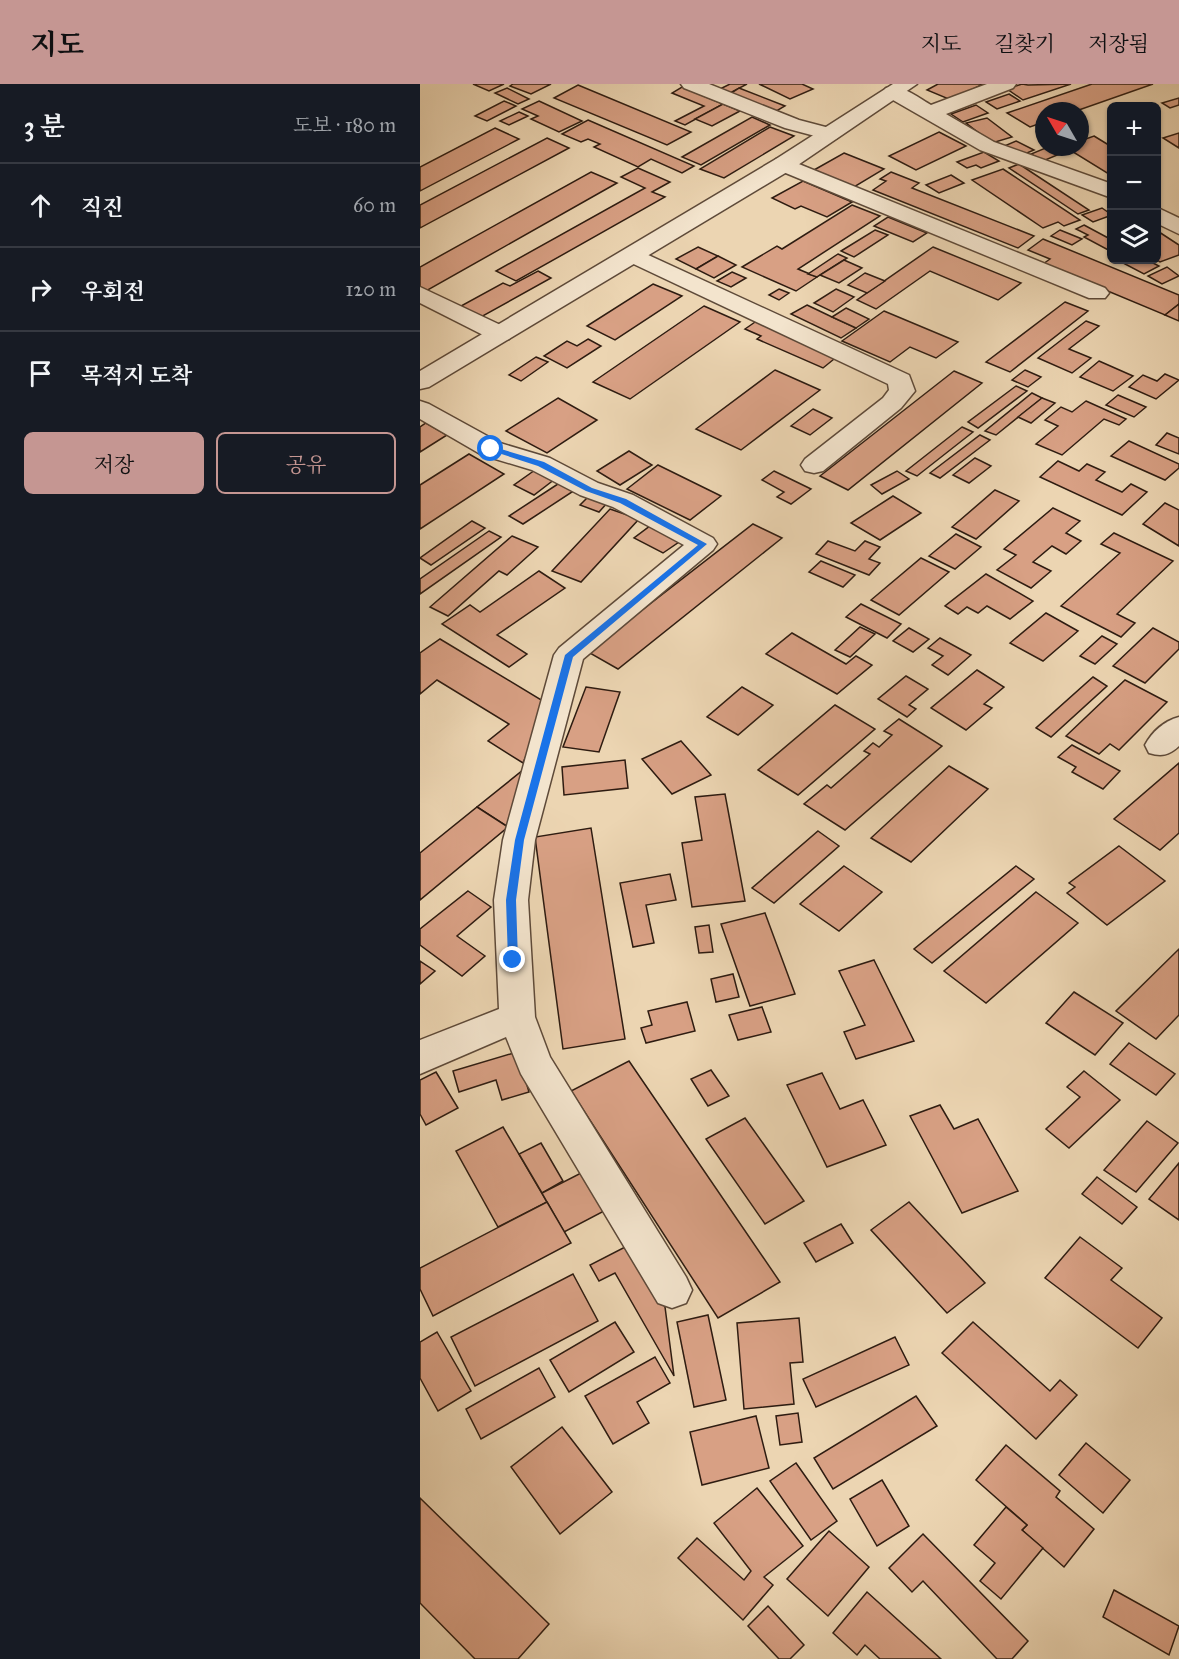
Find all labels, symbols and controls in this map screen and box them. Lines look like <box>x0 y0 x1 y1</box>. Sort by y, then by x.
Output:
text: 지도 <box>30 27 84 62</box>
text: 지도 <box>921 31 961 57</box>
text: 길찾기 <box>994 31 1055 57</box>
text: 저장됨 <box>1088 31 1149 57</box>
north arrow <box>1035 102 1089 156</box>
map controls <box>1107 102 1161 264</box>
button: + <box>1107 102 1161 156</box>
text: 3 분 <box>24 110 65 142</box>
text: 도보 · 180 m <box>293 113 396 137</box>
button: − <box>1107 156 1161 210</box>
icon: ahead <box>24 189 57 222</box>
text: 60 m <box>353 193 396 217</box>
text: 직진 <box>81 194 124 221</box>
button: layers <box>1107 210 1161 264</box>
icon: right <box>24 273 57 306</box>
text: 120 m <box>345 277 396 301</box>
text: 우회전 <box>81 278 145 305</box>
icon: arrive <box>24 357 57 390</box>
text: 목적지 도착 <box>81 362 192 389</box>
button: 저장 <box>24 432 204 494</box>
button: 공유 <box>216 432 396 494</box>
route start <box>477 435 503 461</box>
route end <box>499 946 525 972</box>

